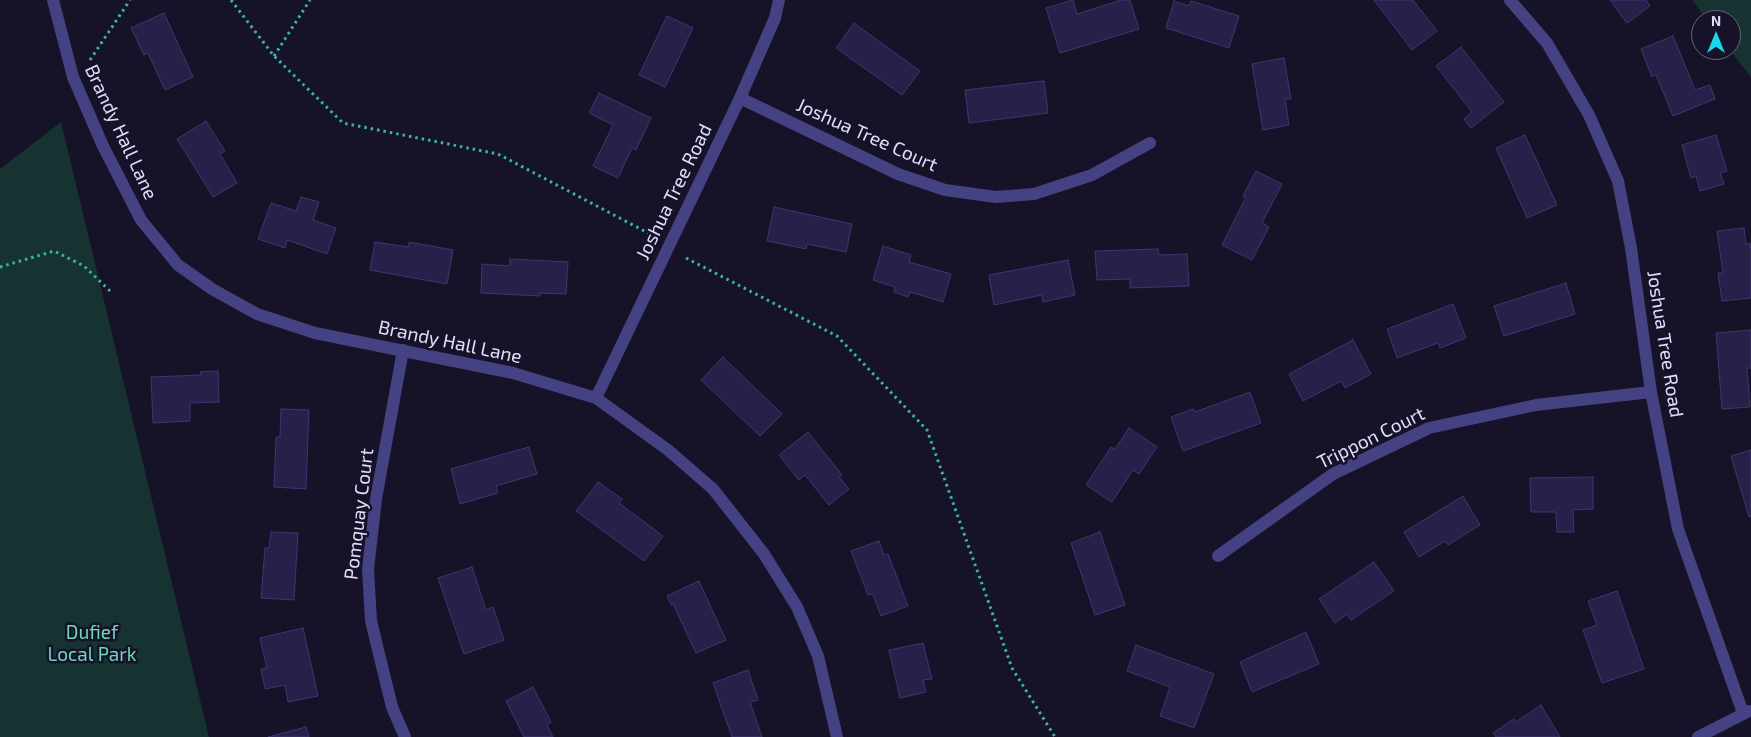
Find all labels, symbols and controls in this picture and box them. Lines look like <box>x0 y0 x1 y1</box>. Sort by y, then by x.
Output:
north arrow <box>1691 10 1741 60</box>
text: N <box>1711 12 1721 29</box>
street label: Brandy Hall Lane <box>80 61 162 203</box>
street label: Joshua Tree Court <box>793 94 941 176</box>
street label: Joshua Tree Road <box>631 120 717 264</box>
street label: Joshua Tree Road <box>1642 269 1688 419</box>
street label: Brandy Hall Lane <box>376 316 524 368</box>
street label: Trippon Court <box>1313 402 1429 474</box>
street label: Pomquay Court <box>340 447 378 581</box>
park label: Dufief Local Park <box>48 622 136 666</box>

